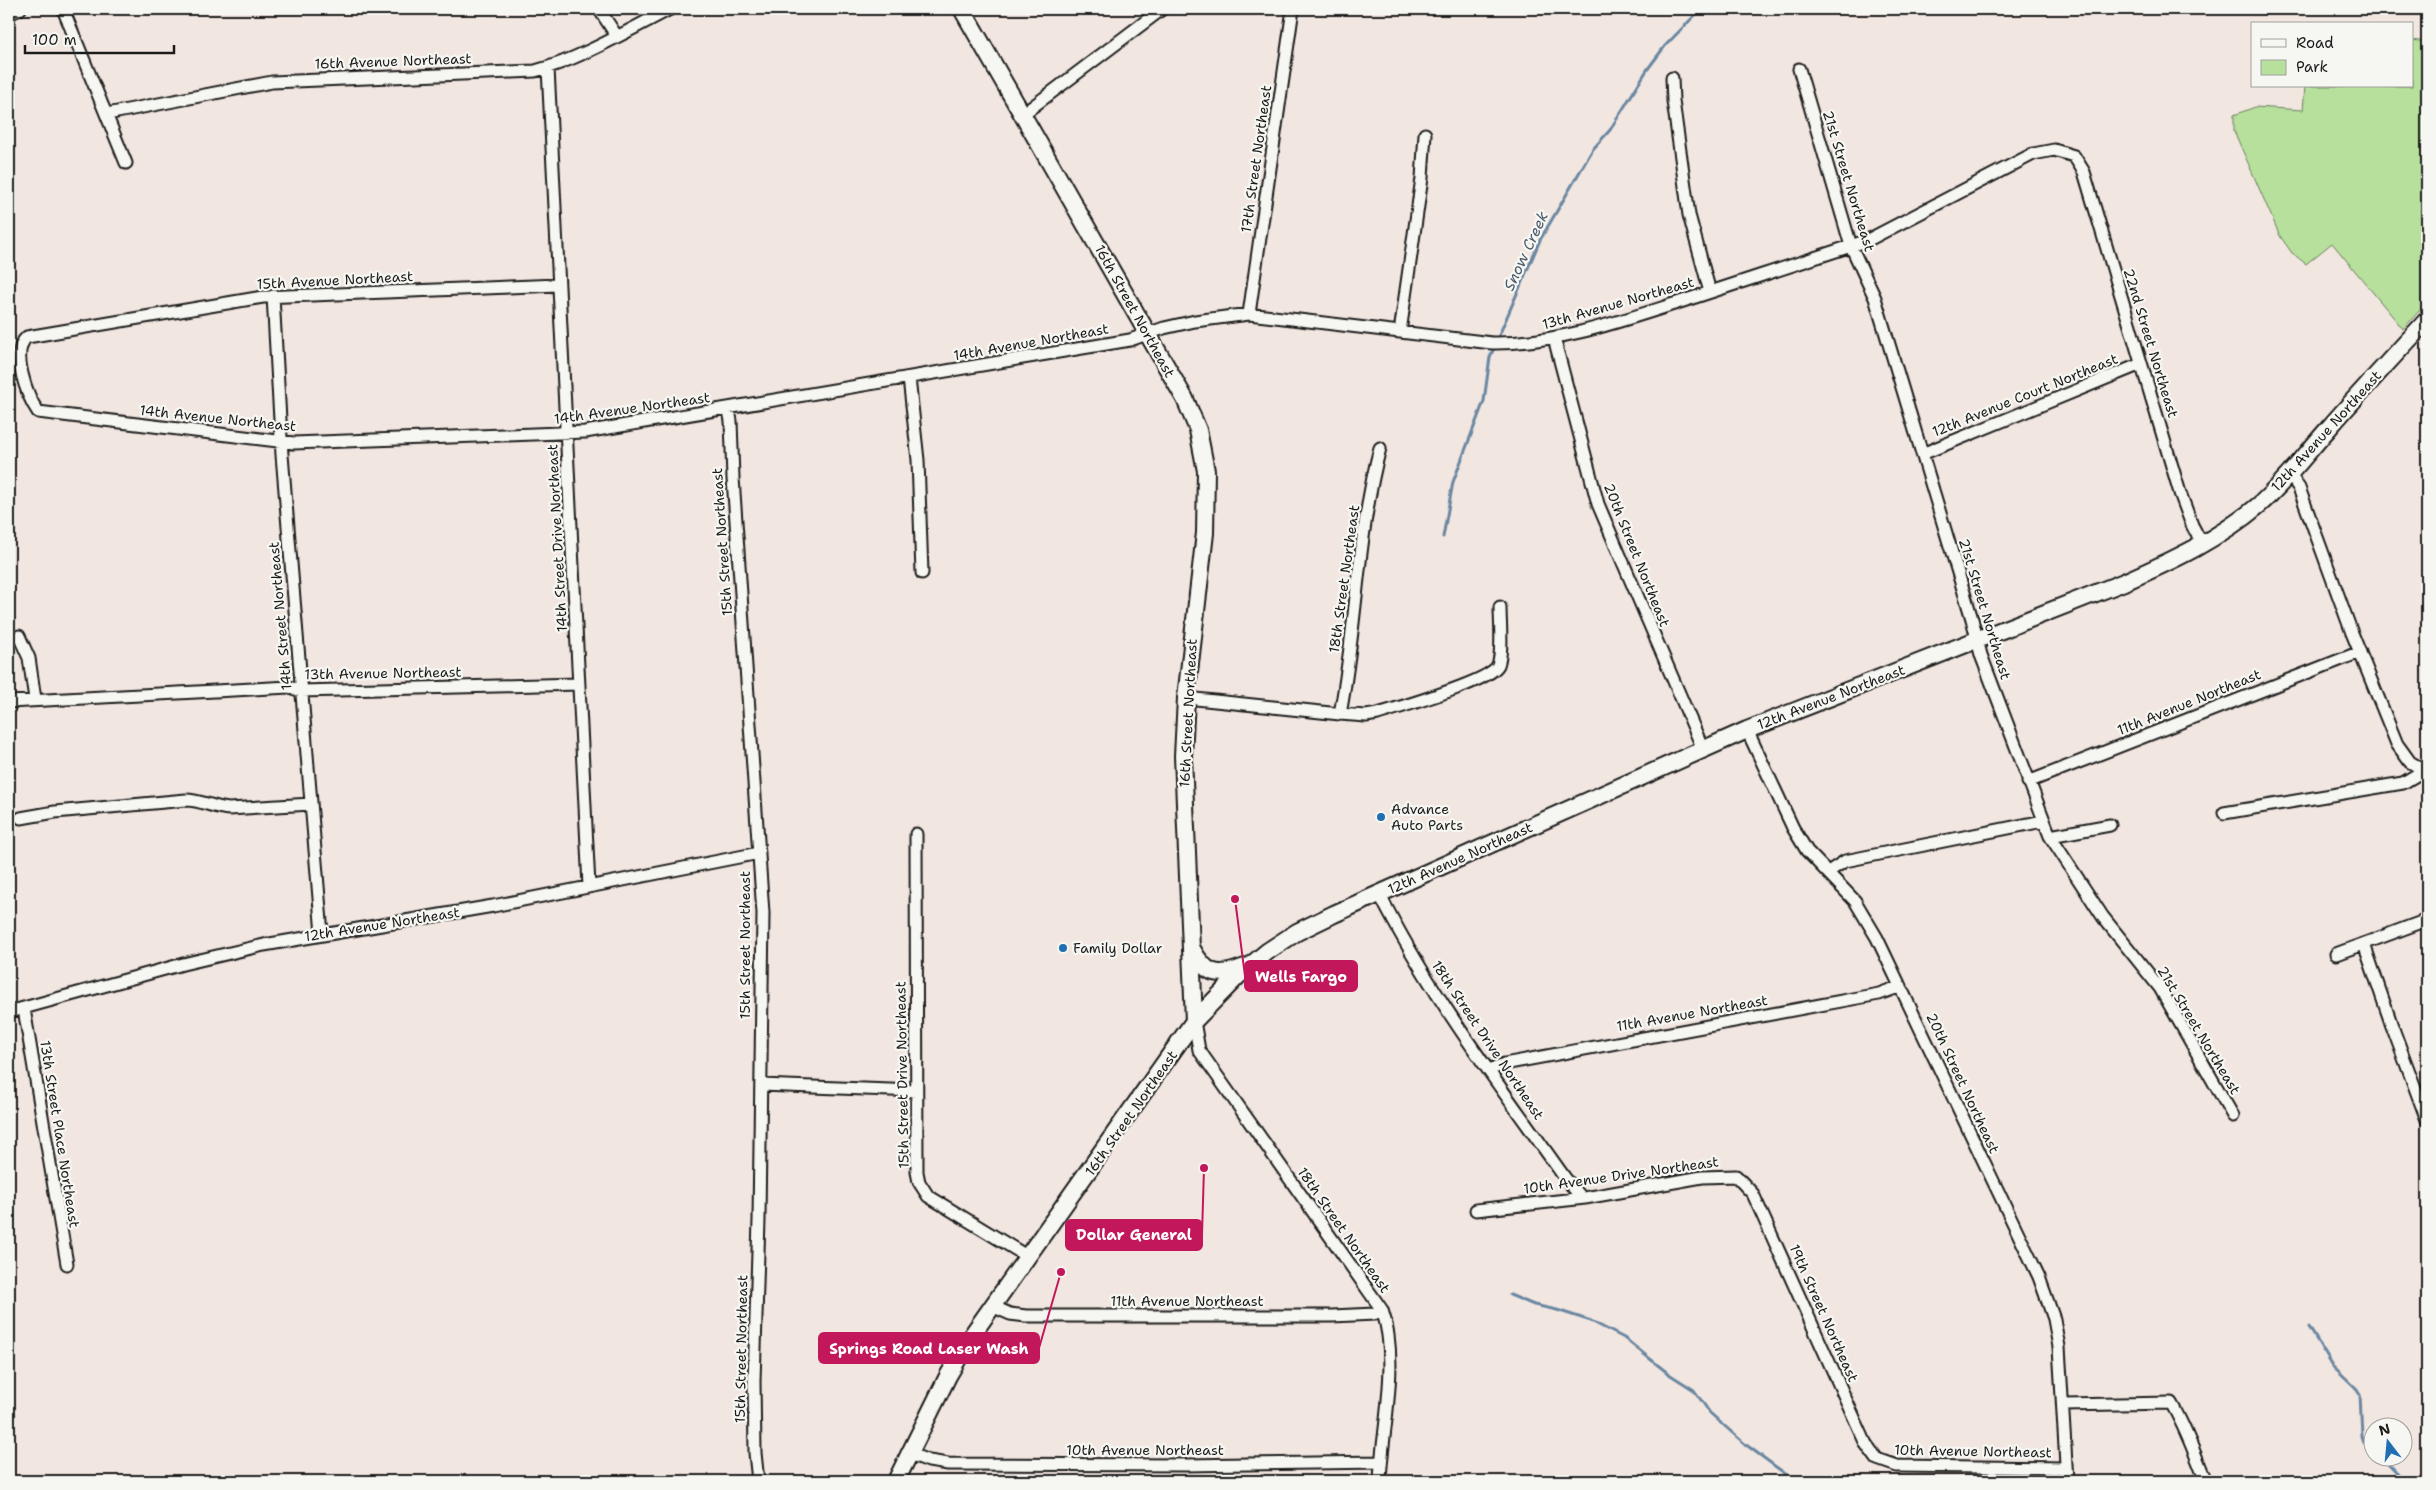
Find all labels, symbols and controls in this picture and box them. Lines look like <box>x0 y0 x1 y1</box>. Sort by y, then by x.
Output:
scale bar <box>25 22 174 54</box>
legend <box>2251 22 2414 88</box>
text: 100 m <box>32 30 77 50</box>
text: Road <box>2296 33 2334 53</box>
street label: 16th Avenue Northeast <box>314 49 472 73</box>
text: Park <box>2296 57 2328 77</box>
street label: 17th Street Northeast <box>1237 84 1275 234</box>
street label: 21st Street Northeast <box>1819 108 1879 254</box>
water label: Snow Creek <box>1499 208 1553 294</box>
street label: 16th Street Northeast <box>1091 241 1179 381</box>
street label: 22nd Street Northeast <box>2120 266 2182 420</box>
street label: 15th Avenue Northeast <box>256 267 414 293</box>
street label: 13th Avenue Northeast <box>1540 273 1696 333</box>
street label: 14th Avenue Northeast <box>952 319 1110 365</box>
street label: 12th Avenue Court Northeast <box>1930 349 2120 441</box>
street label: 12th Avenue Northeast <box>2267 367 2385 495</box>
street label: 14th Avenue Northeast <box>553 388 711 428</box>
street label: 14th Avenue Northeast <box>139 401 297 435</box>
street label: 14th Street Drive Northeast <box>543 444 571 632</box>
street label: 15th Street Northeast <box>708 467 736 617</box>
street label: 20th Street Northeast <box>1600 481 1674 629</box>
street label: 18th Street Northeast <box>1325 504 1363 654</box>
street label: 21st Street Northeast <box>1955 536 2015 682</box>
street label: 14th Street Northeast <box>265 541 295 691</box>
street label: 16th Street Northeast <box>1175 638 1201 788</box>
street label: 12th Avenue Northeast <box>1755 660 1907 734</box>
street label: 13th Avenue Northeast <box>304 663 462 683</box>
street label: 11th Avenue Northeast <box>2115 665 2263 739</box>
place label: Advance Auto Parts <box>1391 800 1463 834</box>
marker: Advance Auto Parts <box>1375 811 1387 823</box>
street label: 12th Avenue Northeast <box>1385 818 1535 898</box>
street label: 15th Street Northeast <box>736 871 754 1019</box>
street label: 12th Avenue Northeast <box>303 903 461 945</box>
place label: Family Dollar <box>1073 939 1163 957</box>
marker: Family Dollar <box>1057 942 1069 954</box>
street label: 18th Street Drive Northeast <box>1428 957 1548 1123</box>
callout: Wells Fargo <box>1245 961 1357 991</box>
street label: 21st Street Northeast <box>2154 963 2244 1097</box>
text: Wells Fargo <box>1255 967 1347 987</box>
street label: 15th Street Drive Northeast <box>891 981 913 1169</box>
street label: 11th Avenue Northeast <box>1615 991 1769 1035</box>
street label: 20th Street Northeast <box>1922 1010 2004 1156</box>
street label: 13th Street Place Northeast <box>36 1039 84 1229</box>
street label: 16th Street Northeast <box>1081 1047 1181 1179</box>
street label: 10th Avenue Drive Northeast <box>1522 1152 1720 1198</box>
street label: 18th Street Northeast <box>1294 1164 1394 1296</box>
callout: Dollar General <box>1066 1220 1202 1250</box>
text: Dollar General <box>1076 1225 1192 1245</box>
street label: 19th Street Northeast <box>1785 1241 1863 1385</box>
street label: 15th Street Northeast <box>731 1275 751 1423</box>
street label: 11th Avenue Northeast <box>1110 1292 1264 1310</box>
callout: Springs Road Laser Wash <box>819 1333 1039 1363</box>
text: Springs Road Laser Wash <box>829 1339 1029 1359</box>
north arrow <box>2364 1418 2414 1468</box>
text: N <box>2377 1419 2392 1440</box>
street label: 10th Avenue Northeast <box>1066 1441 1224 1459</box>
street label: 10th Avenue Northeast <box>1894 1441 2052 1461</box>

